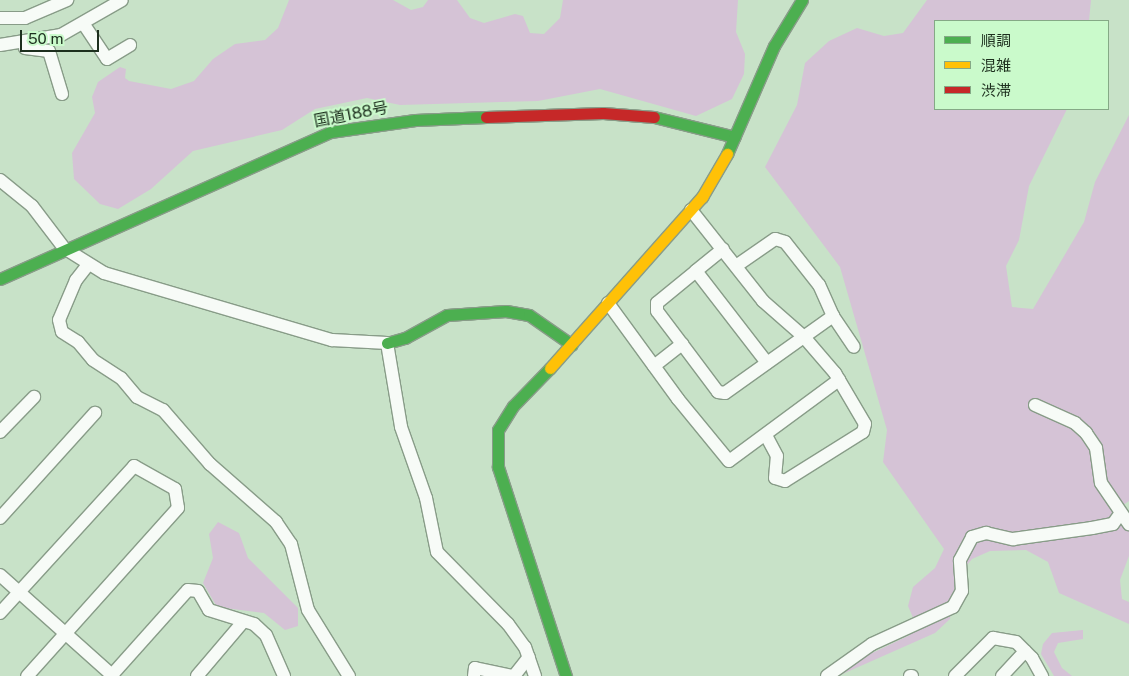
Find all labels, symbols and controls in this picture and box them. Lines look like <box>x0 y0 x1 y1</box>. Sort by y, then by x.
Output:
scale bar <box>22 20 101 52</box>
legend <box>934 20 1109 110</box>
text: 50 m <box>28 30 63 47</box>
text: 順調 <box>981 32 1011 49</box>
text: 混雑 <box>981 57 1011 74</box>
text: 渋滞 <box>981 82 1011 99</box>
street label: 国道188号 <box>312 98 390 132</box>

